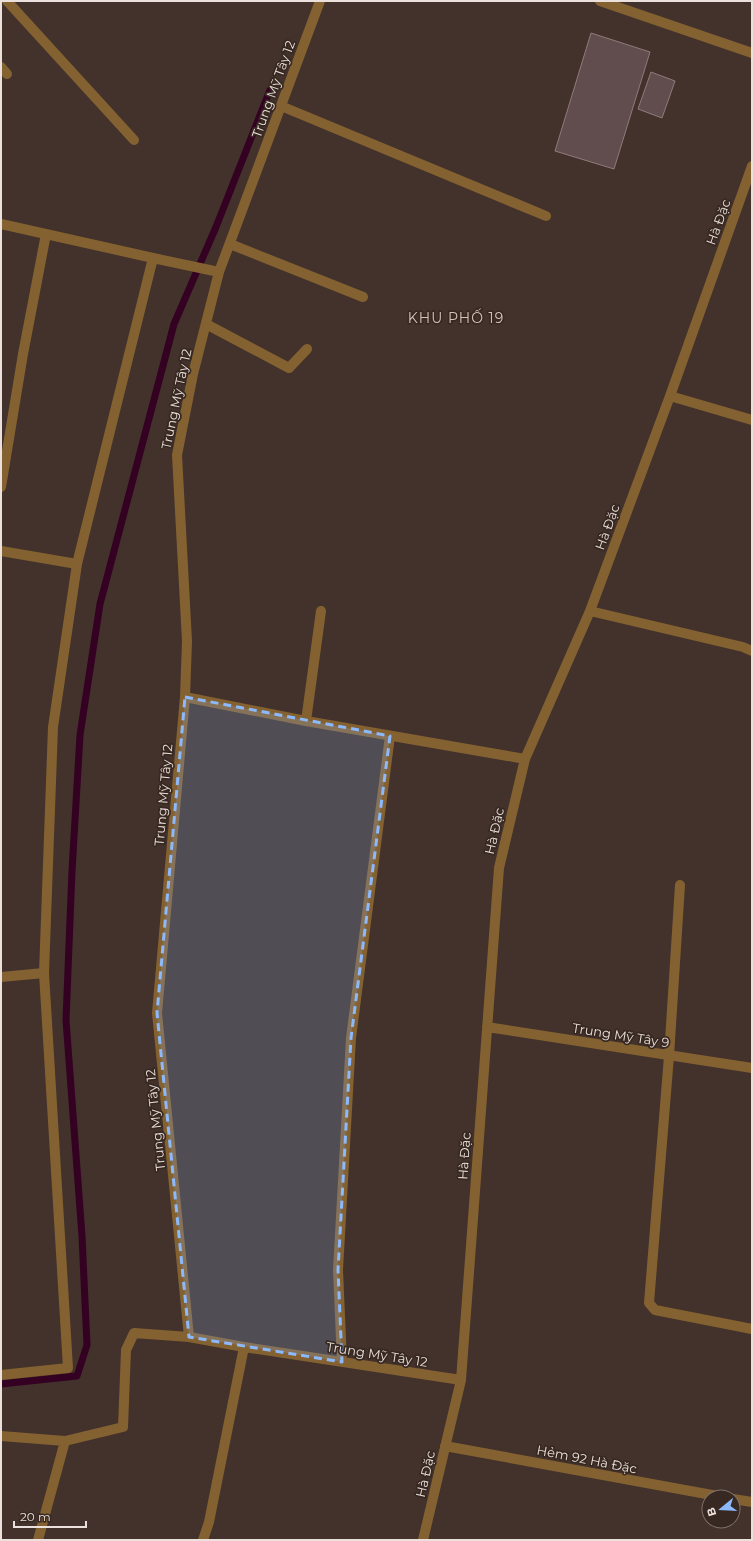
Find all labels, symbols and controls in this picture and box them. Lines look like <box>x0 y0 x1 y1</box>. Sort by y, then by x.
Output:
street label: Trung Mỹ Tây 12 <box>248 38 298 140</box>
street label: Hà Đặc <box>702 197 734 247</box>
district label: KHU PHỐ 19 <box>408 308 504 327</box>
street label: Trung Mỹ Tây 12 <box>158 347 194 451</box>
street label: Hà Đặc <box>591 502 623 552</box>
street label: Trung Mỹ Tây 12 <box>151 743 175 847</box>
street label: Hà Đặc <box>481 806 507 856</box>
street label: Trung Mỹ Tây 9 <box>571 1019 671 1051</box>
street label: Trung Mỹ Tây 12 <box>142 1068 168 1172</box>
street label: Hà Đặc <box>454 1132 474 1180</box>
street label: Trung Mỹ Tây 12 <box>325 1338 429 1370</box>
street label: Hẻm 92 Hà Đặc <box>536 1441 638 1477</box>
street label: Hà Đặc <box>412 1449 438 1499</box>
north arrow <box>701 1489 741 1529</box>
scale bar <box>14 1503 86 1529</box>
text: B <box>704 1506 719 1518</box>
text: 20 m <box>20 1509 51 1524</box>

